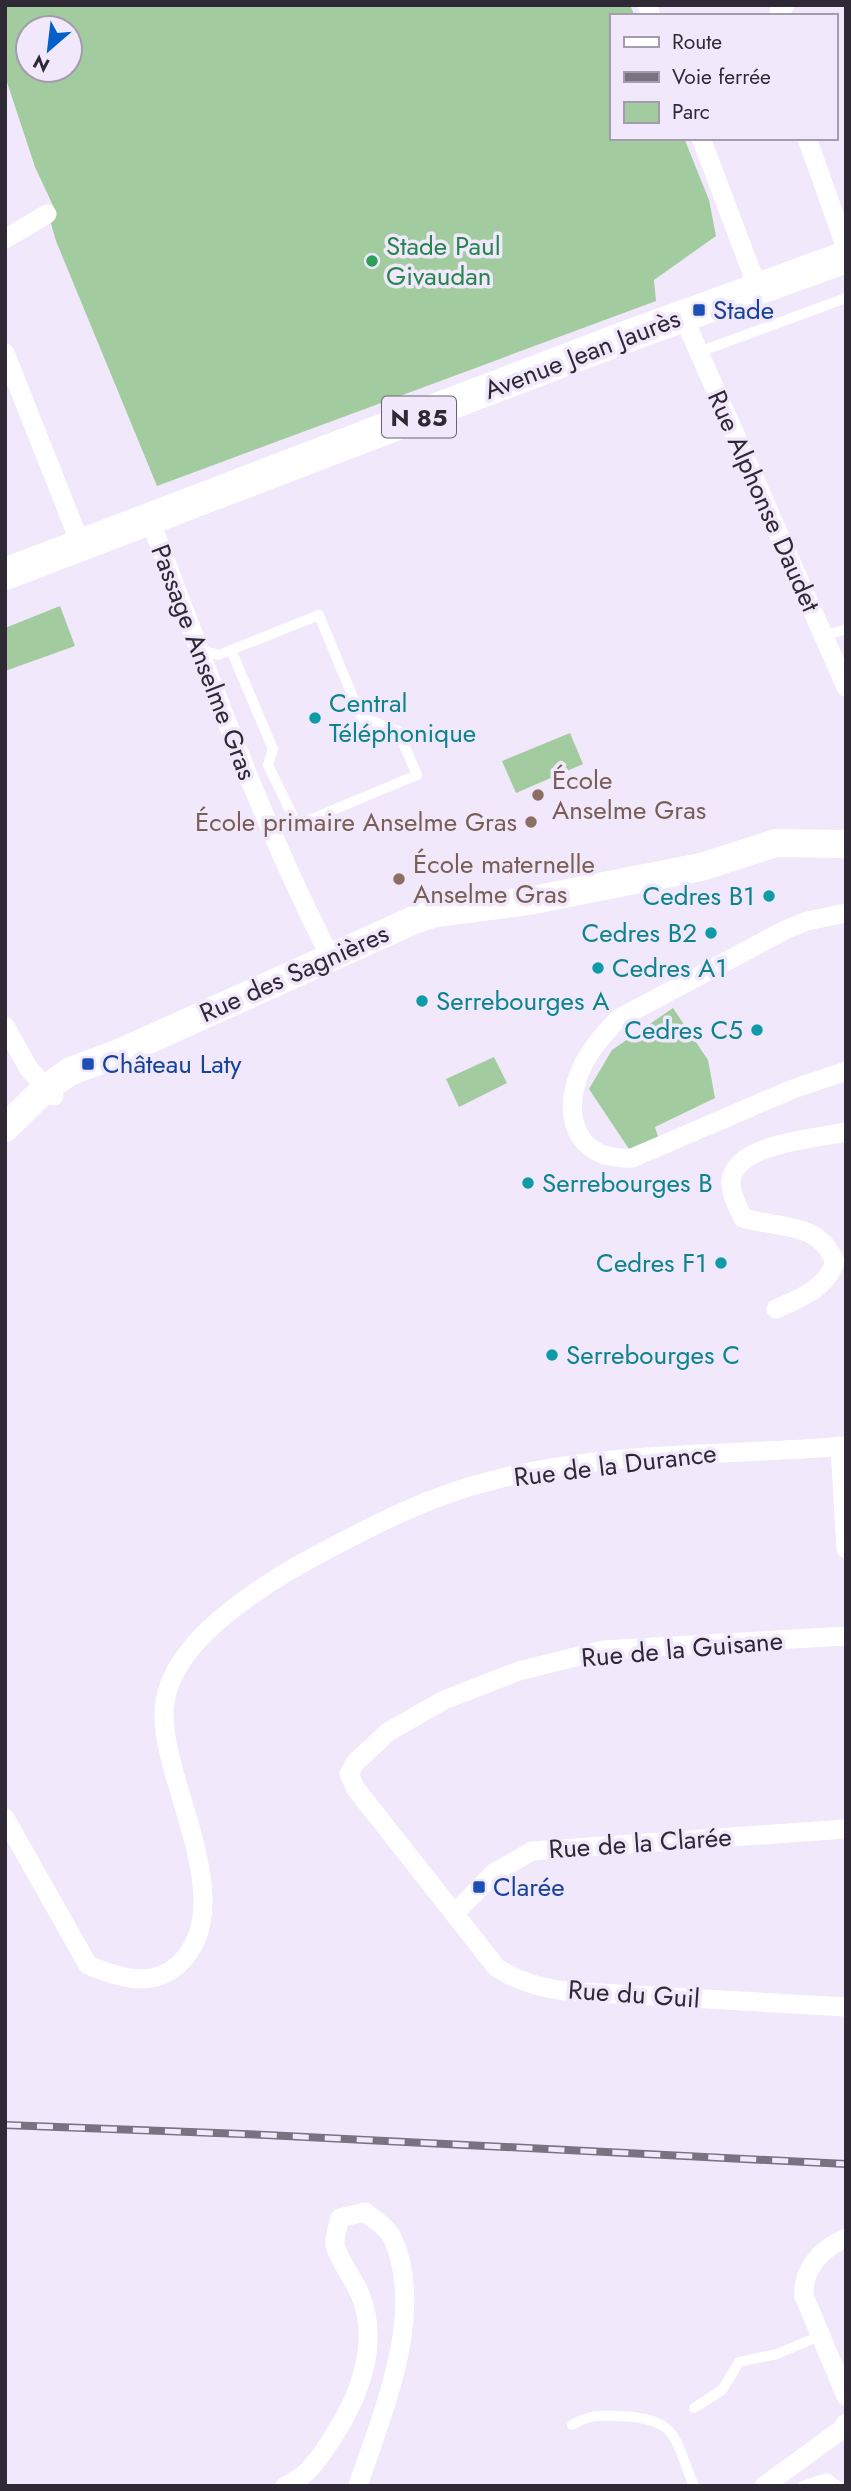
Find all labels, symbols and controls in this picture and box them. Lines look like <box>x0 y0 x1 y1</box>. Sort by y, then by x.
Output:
north arrow <box>14 14 84 84</box>
legend <box>610 14 837 140</box>
text: Route <box>672 27 722 57</box>
text: N <box>28 48 54 79</box>
text: Voie ferrée <box>672 62 771 92</box>
text: Parc <box>672 97 710 127</box>
place label: Stade Paul Givaudan <box>386 227 501 295</box>
marker: Stade Paul Givaudan <box>364 253 380 269</box>
place label: Stade <box>713 291 774 329</box>
street label: Avenue Jean Jaurès <box>478 299 686 409</box>
marker: Stade <box>691 302 707 318</box>
street label: Rue Alphonse Daudet <box>698 384 830 619</box>
road number: N 85 <box>382 396 456 438</box>
street label: Passage Anselme Gras <box>142 539 266 785</box>
place label: Central Téléphonique <box>329 684 476 752</box>
marker: Central Téléphonique <box>307 710 323 726</box>
place label: École Anselme Gras <box>552 761 706 829</box>
marker: École Anselme Gras <box>530 787 546 803</box>
place label: École primaire Anselme Gras <box>195 803 517 841</box>
marker: École primaire Anselme Gras <box>523 814 539 830</box>
place label: École maternelle Anselme Gras <box>413 845 595 913</box>
marker: École maternelle Anselme Gras <box>391 871 407 887</box>
place label: Cedres B1 <box>643 877 755 915</box>
marker: Cedres B1 <box>761 888 777 904</box>
street label: Rue des Sagnières <box>193 914 395 1032</box>
place label: Cedres B2 <box>581 914 697 952</box>
marker: Cedres B2 <box>703 925 719 941</box>
place label: Cedres A1 <box>612 949 727 987</box>
marker: Cedres A1 <box>590 960 606 976</box>
place label: Serrebourges A <box>436 982 610 1020</box>
marker: Serrebourges A <box>414 993 430 1009</box>
place label: Cedres C5 <box>624 1011 743 1049</box>
marker: Cedres C5 <box>749 1022 765 1038</box>
place label: Château Laty <box>102 1045 242 1083</box>
marker: Château Laty <box>80 1056 96 1072</box>
place label: Serrebourges B <box>542 1164 713 1202</box>
marker: Serrebourges B <box>520 1175 536 1191</box>
place label: Cedres F1 <box>596 1244 707 1282</box>
marker: Cedres F1 <box>713 1255 729 1271</box>
place label: Serrebourges C <box>566 1336 740 1374</box>
marker: Serrebourges C <box>544 1347 560 1363</box>
street label: Rue de la Durance <box>511 1434 719 1496</box>
street label: Rue de la Guisane <box>580 1621 784 1677</box>
street label: Rue de la Clarée <box>547 1818 733 1868</box>
place label: Clarée <box>493 1868 565 1906</box>
marker: Clarée <box>471 1879 487 1895</box>
street label: Rue du Guil <box>567 1970 701 2018</box>

